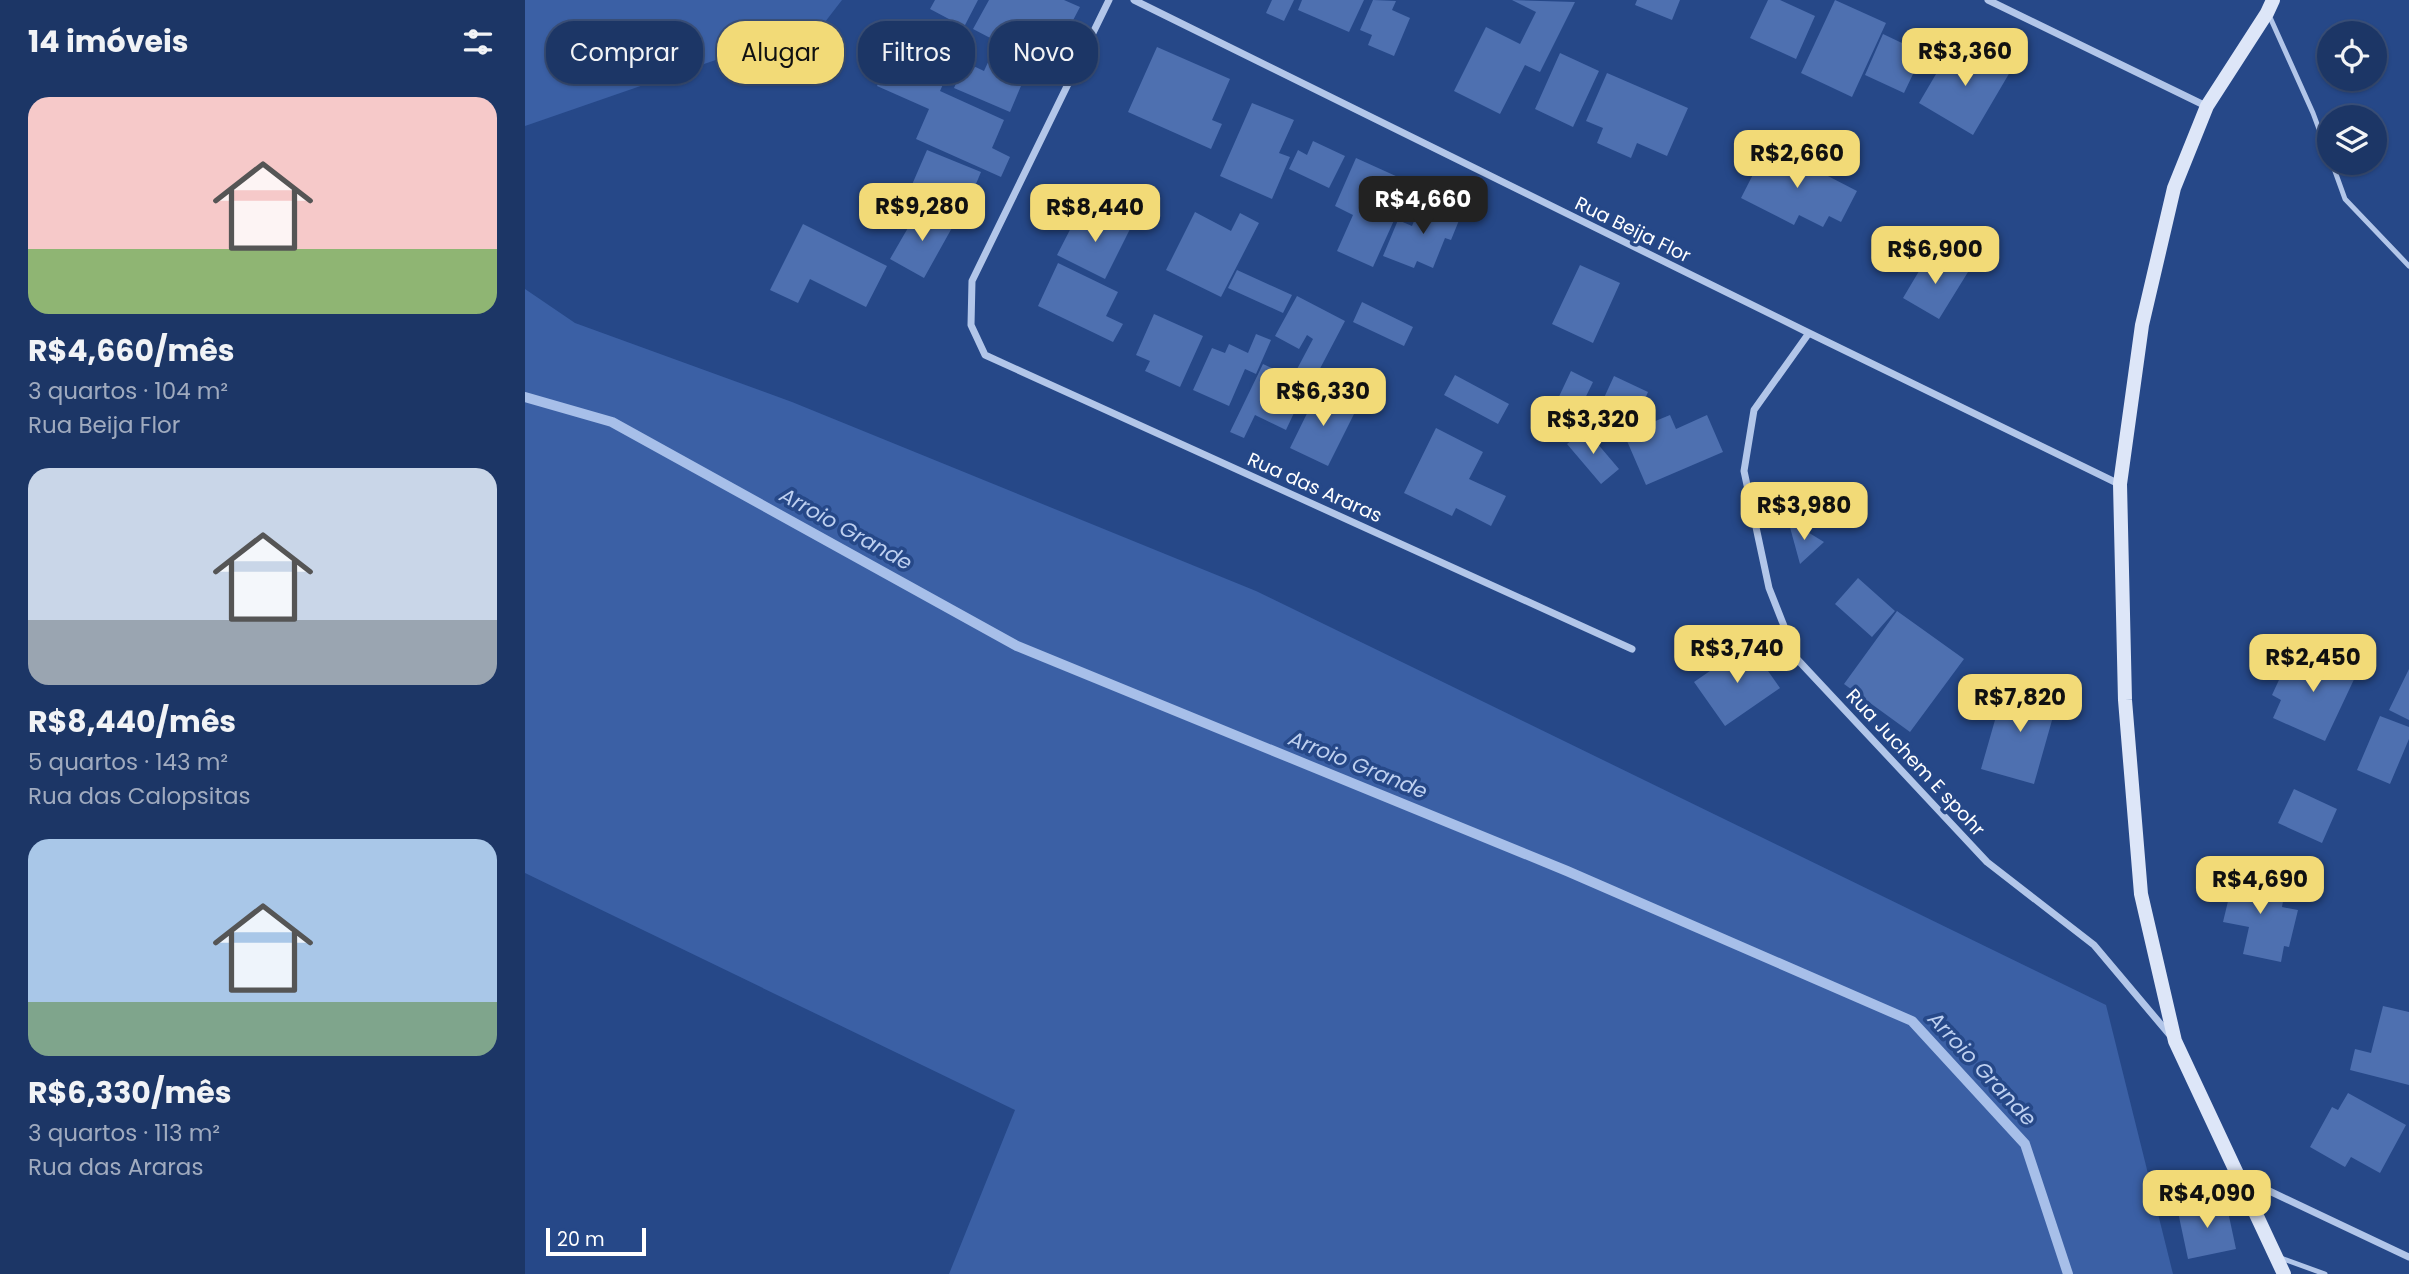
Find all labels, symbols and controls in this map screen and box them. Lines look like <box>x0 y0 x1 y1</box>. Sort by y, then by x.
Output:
text: 14 imóveis <box>28 20 189 63</box>
chip: Comprar <box>546 21 703 84</box>
chip: Alugar <box>717 21 844 84</box>
chip: Filtros <box>858 21 975 84</box>
chip: Novo <box>989 21 1098 84</box>
map controls <box>2317 21 2387 175</box>
button: locate <box>2317 21 2387 91</box>
icon: filters <box>459 23 497 61</box>
pin: R$3,360 <box>1900 28 2030 88</box>
text: R$3,360 <box>1918 35 2012 67</box>
button: layers <box>2317 105 2387 175</box>
pin: R$2,660 <box>1732 130 1862 190</box>
text: R$2,660 <box>1750 137 1844 169</box>
icon: home <box>200 143 326 269</box>
pin: R$4,660 <box>1358 176 1488 236</box>
text: R$4,660 <box>1375 183 1471 215</box>
pin: R$9,280 <box>857 184 987 243</box>
pin: R$8,440 <box>1030 184 1160 244</box>
text: R$9,280 <box>875 190 969 222</box>
street label: Rua Beija Flor <box>1570 190 1695 269</box>
text: R$8,440 <box>1046 191 1144 223</box>
pin: R$6,900 <box>1870 226 2000 286</box>
text: R$6,900 <box>1887 233 1983 265</box>
text: R$4,660/mês <box>28 329 235 372</box>
pin: R$6,330 <box>1258 368 1388 428</box>
text: 3 quartos · 104 m² <box>28 375 228 407</box>
text: R$6,330 <box>1276 375 1370 407</box>
pin: R$3,320 <box>1528 396 1658 456</box>
text: R$3,320 <box>1547 403 1639 435</box>
text: Rua Beija Flor <box>28 409 180 441</box>
street label: Rua das Araras <box>1243 446 1386 529</box>
water label: Arroio Grande <box>774 480 918 577</box>
pin: R$3,980 <box>1739 482 1869 542</box>
text: R$3,980 <box>1757 489 1851 521</box>
icon: home <box>200 514 326 640</box>
pin: R$3,740 <box>1672 626 1802 685</box>
text: R$3,740 <box>1690 632 1784 664</box>
pin: R$2,450 <box>2248 634 2378 694</box>
text: R$2,450 <box>2265 641 2361 673</box>
pin: R$7,820 <box>1955 674 2085 734</box>
text: R$7,820 <box>1974 681 2066 713</box>
street label: Rua Juchem E spohr <box>1840 683 1991 842</box>
text: R$8,440/mês <box>28 700 236 743</box>
water label: Arroio Grande <box>1284 723 1432 806</box>
text: 5 quartos · 143 m² <box>28 746 228 778</box>
text: Rua das Calopsitas <box>28 780 250 812</box>
pin: R$4,690 <box>2195 856 2325 916</box>
text: R$4,690 <box>2212 863 2308 895</box>
icon: home <box>200 885 326 1011</box>
water label: Arroio Grande <box>1921 1004 2043 1132</box>
text: R$6,330/mês <box>28 1071 231 1114</box>
text: 3 quartos · 113 m² <box>28 1117 220 1149</box>
text: Rua das Araras <box>28 1151 203 1183</box>
pin: R$4,090 <box>2142 1170 2272 1230</box>
text: R$4,090 <box>2159 1177 2255 1209</box>
scale bar <box>546 1225 646 1257</box>
text: 20 m <box>557 1226 605 1253</box>

